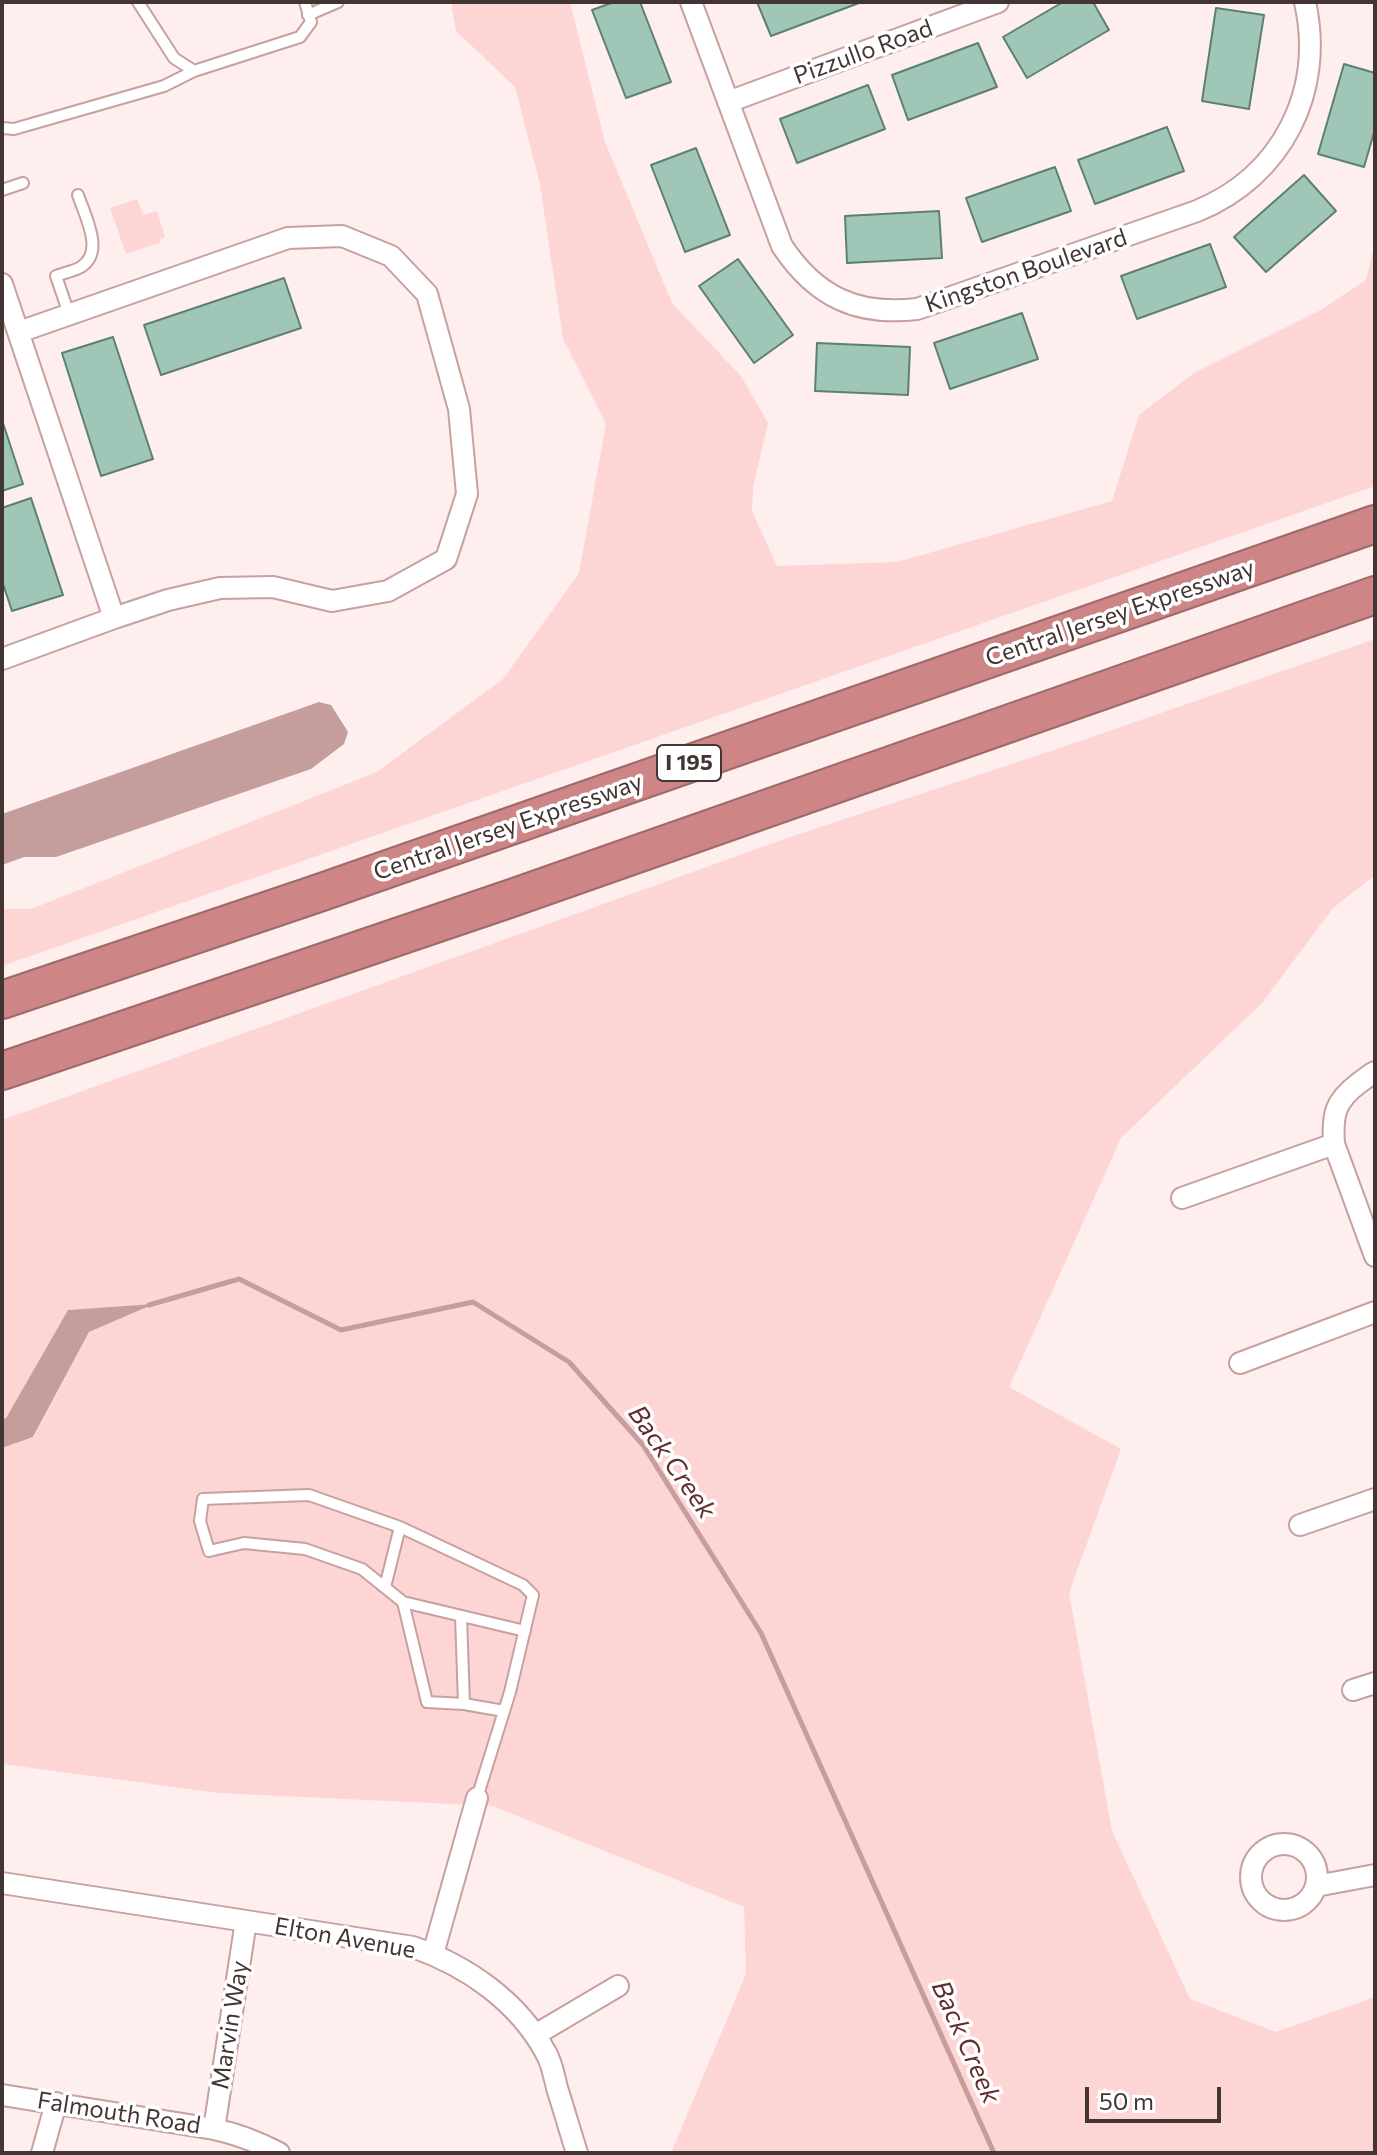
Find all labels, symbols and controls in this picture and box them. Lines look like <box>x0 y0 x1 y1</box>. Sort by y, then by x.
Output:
street label: Pizzullo Road <box>790 14 936 90</box>
street label: Kingston Boulevard <box>921 223 1131 319</box>
street label: Central Jersey Expressway <box>982 553 1258 673</box>
road number: I 195 <box>657 745 721 781</box>
street label: Central Jersey Expressway <box>370 767 646 887</box>
water label: Back Creek <box>621 1399 723 1525</box>
street label: Elton Avenue <box>272 1911 418 1965</box>
street label: Marvin Way <box>206 1959 254 2091</box>
water label: Back Creek <box>925 1976 1007 2108</box>
scale bar <box>1089 2071 1225 2121</box>
street label: Falmouth Road <box>35 2086 203 2140</box>
text: 50 m <box>1099 2086 1154 2115</box>

